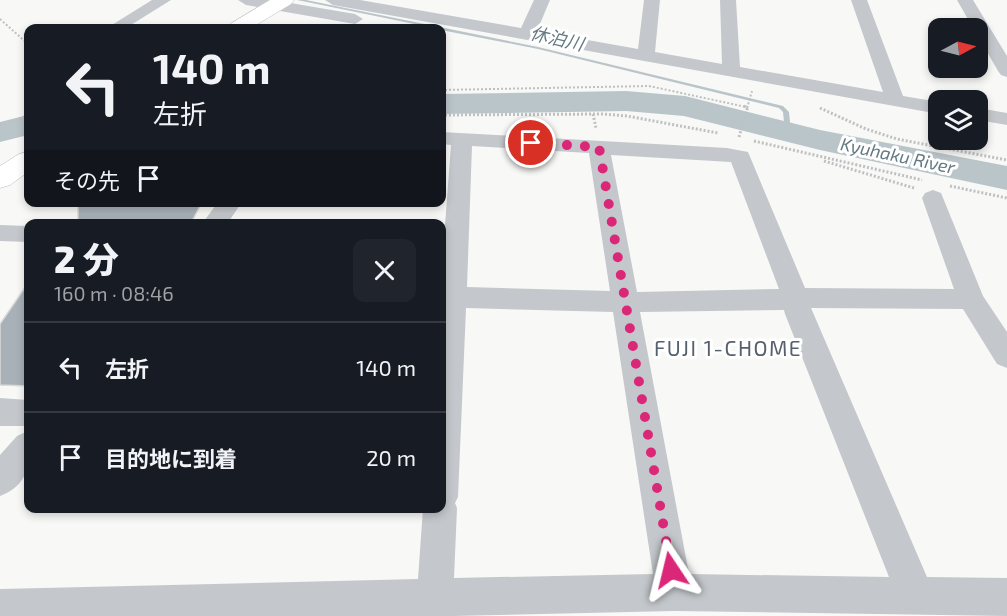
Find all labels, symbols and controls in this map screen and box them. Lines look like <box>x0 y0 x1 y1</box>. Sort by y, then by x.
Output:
north arrow <box>928 18 988 78</box>
map controls <box>928 18 988 150</box>
water label: 休泊川 <box>528 21 588 55</box>
text: 140 m <box>153 42 270 92</box>
icon: left <box>54 48 132 126</box>
button: layers <box>928 90 988 150</box>
text: 左折 <box>153 97 207 129</box>
pin <box>505 117 556 168</box>
icon: arrive <box>514 126 547 159</box>
water label: Kyuhaku River <box>839 132 958 178</box>
icon: arrive <box>132 162 165 195</box>
text: その先 <box>54 167 120 193</box>
text: 2 分 <box>54 237 119 280</box>
button: close <box>353 239 416 302</box>
text: 160 m · 08:46 <box>54 281 174 305</box>
district label: FUJI 1-CHOME <box>654 335 802 360</box>
icon: left <box>54 351 87 384</box>
text: 140 m <box>356 354 416 380</box>
text: 左折 <box>105 355 149 381</box>
icon: arrive <box>54 441 87 474</box>
text: 20 m <box>366 444 416 470</box>
text: 目的地に到着 <box>105 445 237 471</box>
position arrow <box>639 538 703 602</box>

